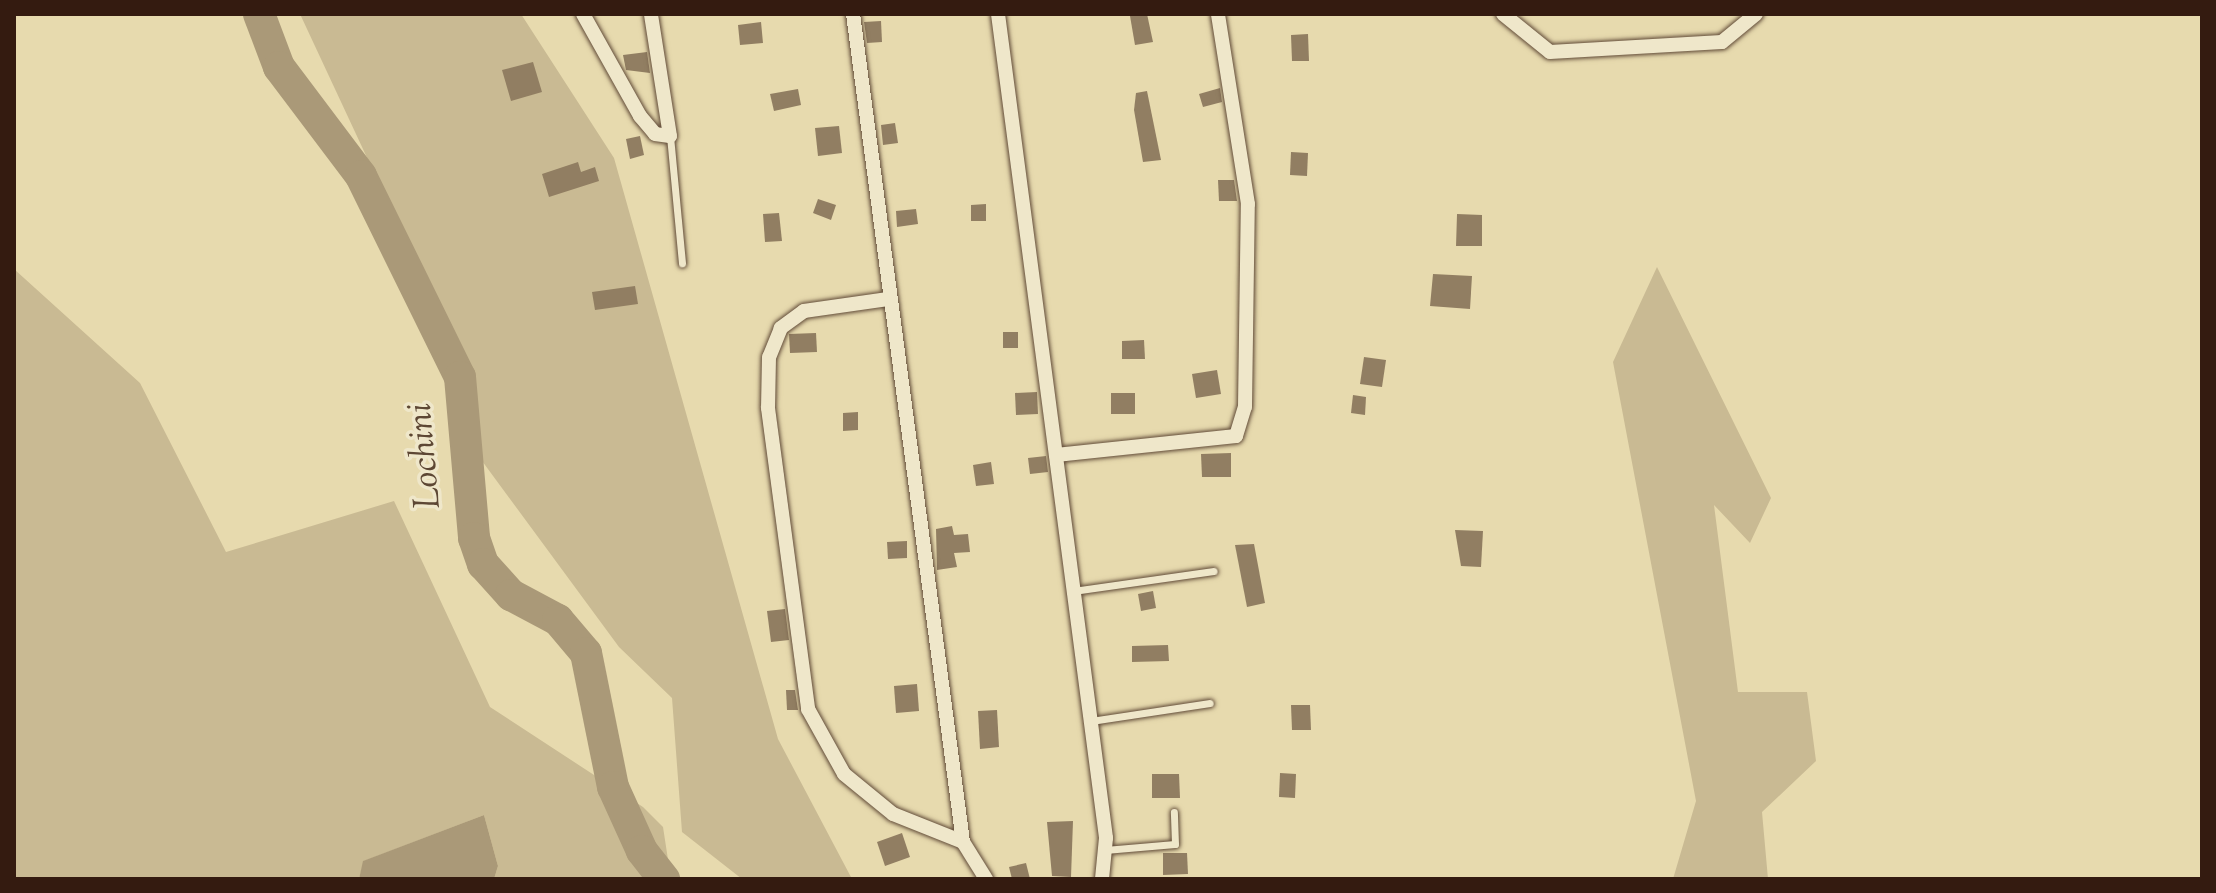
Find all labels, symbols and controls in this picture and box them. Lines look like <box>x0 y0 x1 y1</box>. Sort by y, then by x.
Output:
water label: Lochini <box>400 401 452 511</box>

